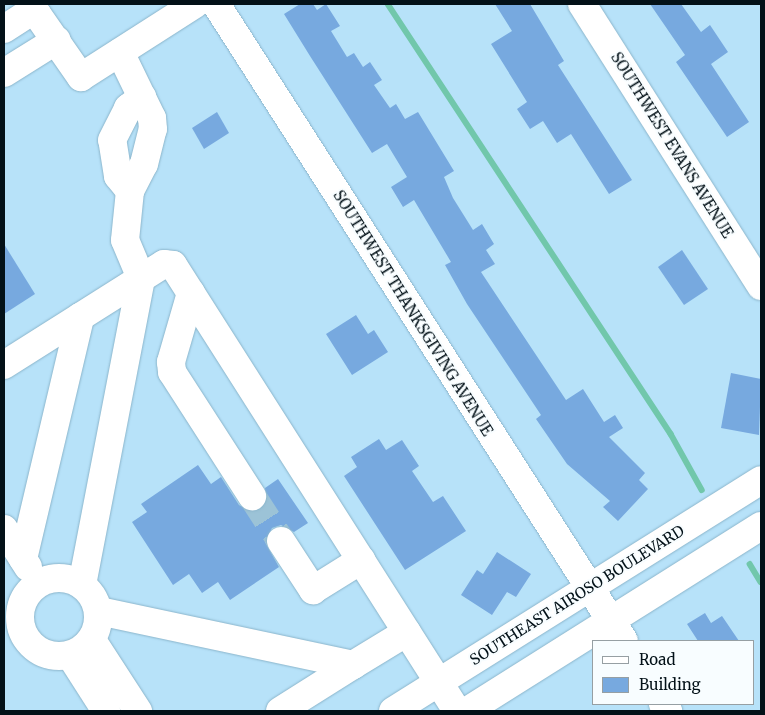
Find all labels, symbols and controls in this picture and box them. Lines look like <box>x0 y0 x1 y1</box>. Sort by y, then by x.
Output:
street label: SOUTHWEST EVANS AVENUE <box>607 49 737 241</box>
street label: SOUTHWEST THANKSGIVING AVENUE <box>330 187 496 439</box>
street label: SOUTHEAST AIROSO BOULEVARD <box>466 521 688 669</box>
legend <box>592 640 755 705</box>
text: Road <box>639 650 675 669</box>
text: Building <box>639 675 701 694</box>

